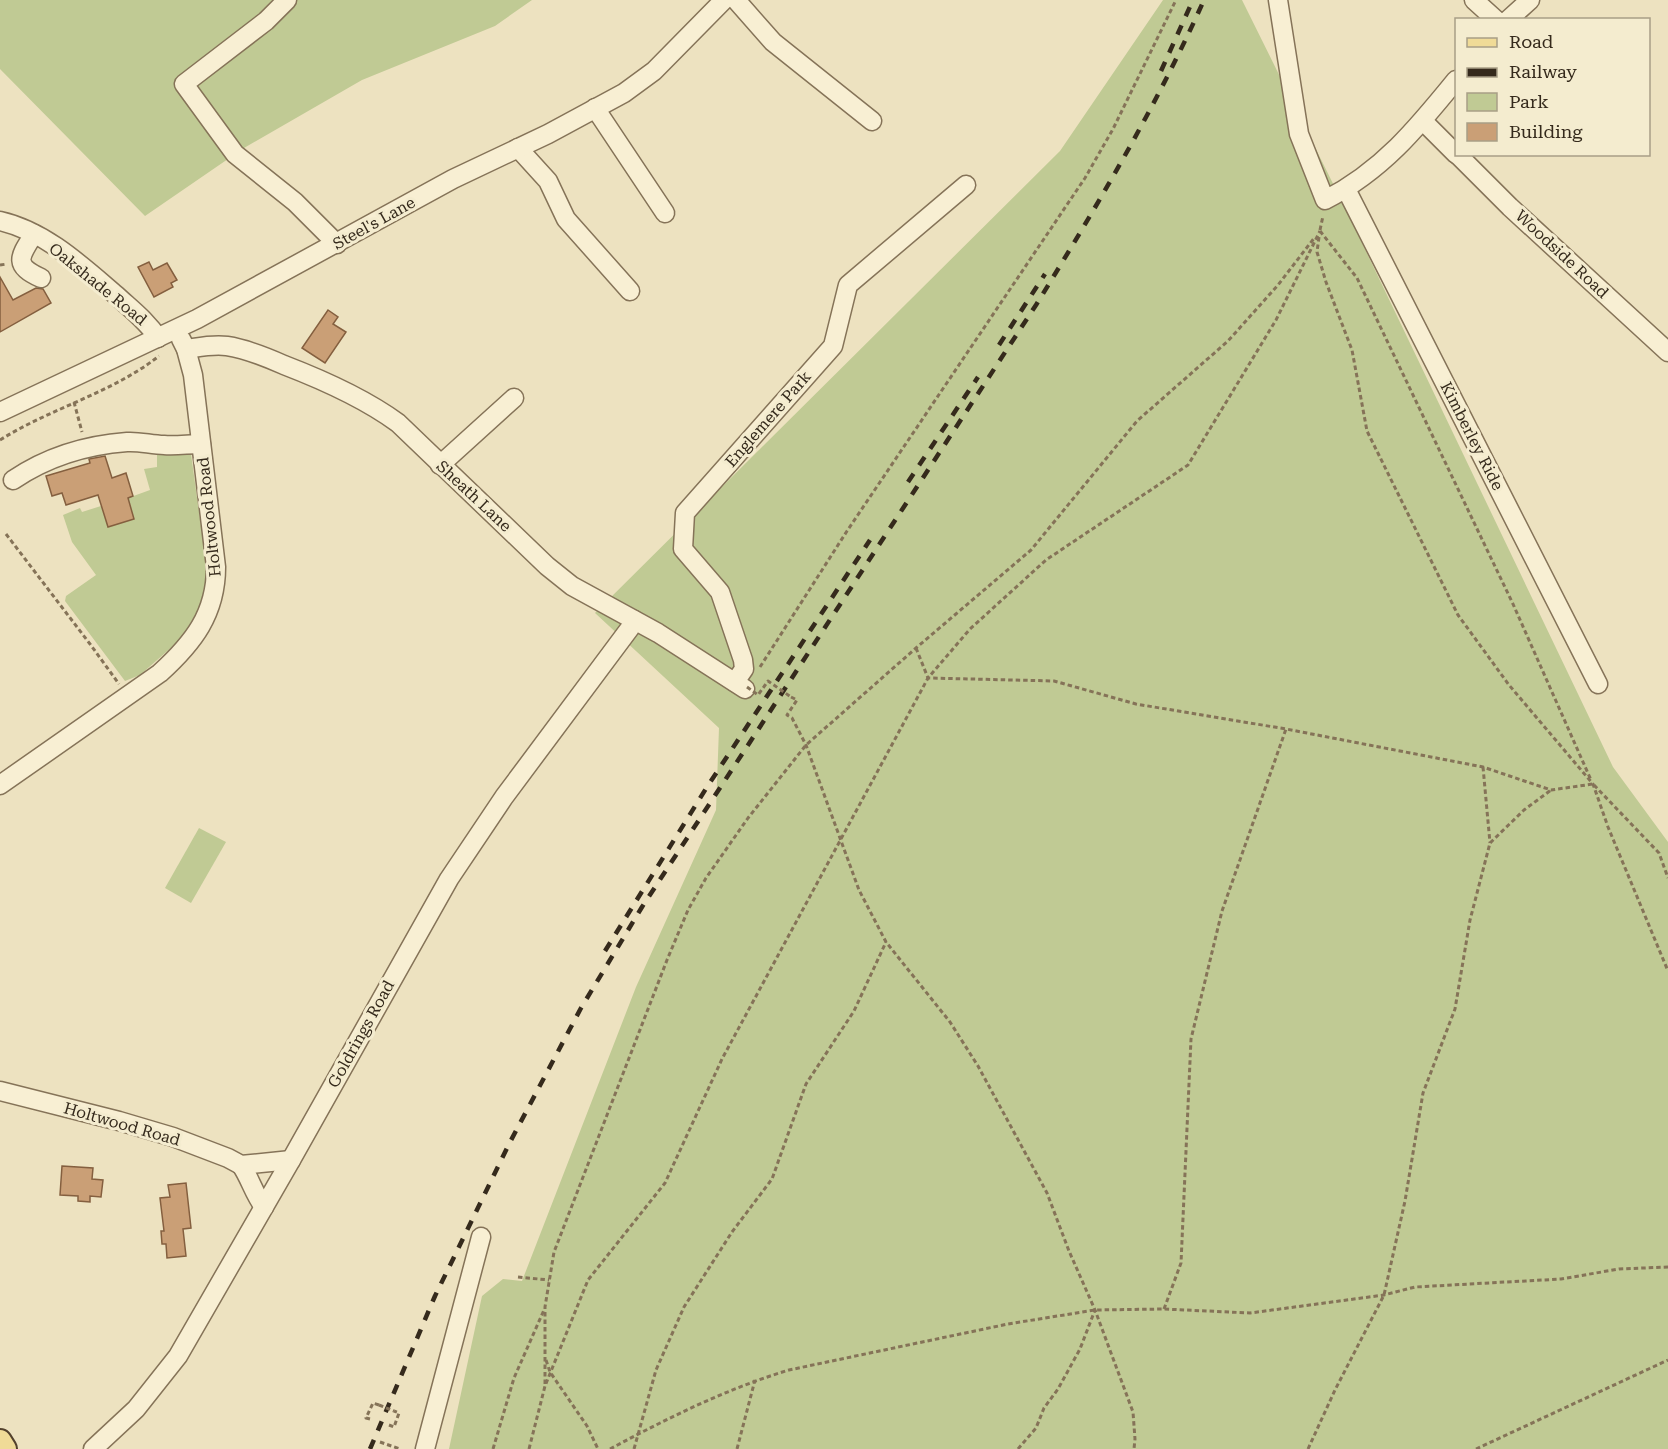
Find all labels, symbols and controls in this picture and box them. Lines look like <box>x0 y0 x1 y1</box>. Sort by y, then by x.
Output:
legend <box>1455 18 1650 156</box>
text: Road <box>1509 31 1554 52</box>
text: Railway <box>1509 61 1577 82</box>
text: Park <box>1509 91 1549 112</box>
text: Building <box>1509 121 1583 142</box>
street label: Steel's Lane <box>330 193 419 253</box>
street label: Woodside Road <box>1511 206 1613 302</box>
street label: Oakshade Road <box>45 239 151 329</box>
street label: Englemere Park <box>721 367 815 471</box>
street label: Kimberley Ride <box>1436 379 1508 494</box>
street label: Holtwood Road <box>193 456 225 578</box>
street label: Sheath Lane <box>433 456 516 536</box>
street label: Goldrings Road <box>324 977 398 1091</box>
street label: Holtwood Road <box>62 1098 182 1150</box>

